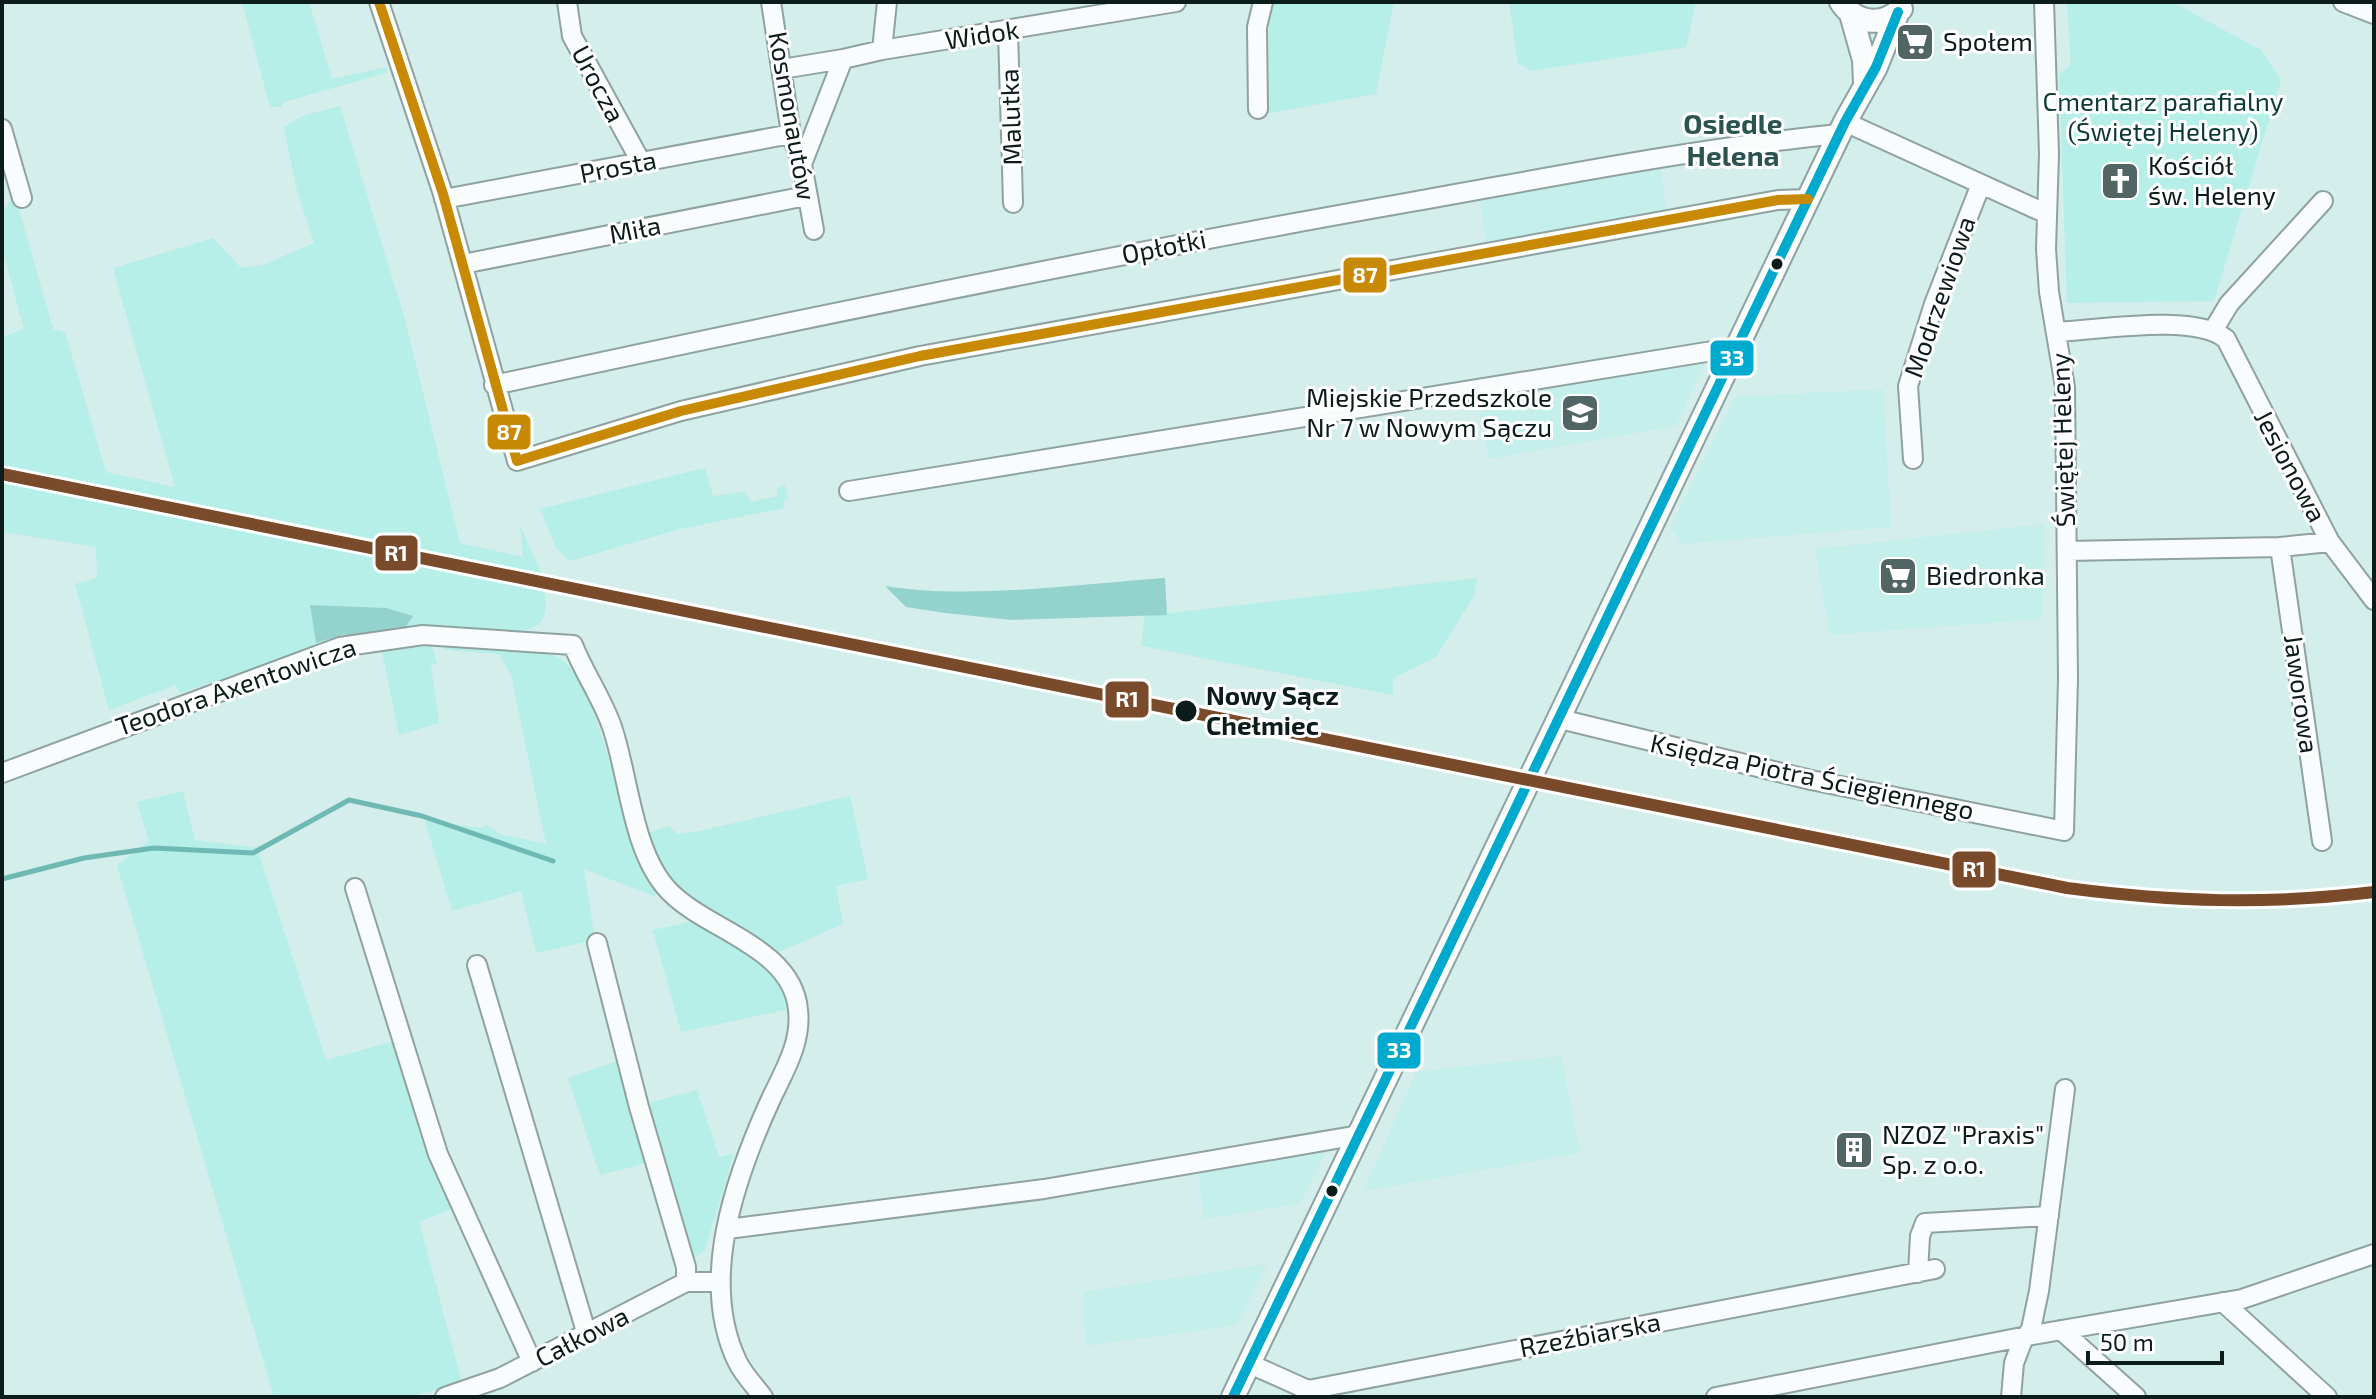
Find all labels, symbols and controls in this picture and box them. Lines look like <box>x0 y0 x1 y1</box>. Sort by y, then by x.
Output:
street label: Widok <box>943 12 1021 55</box>
supermarket icon: Społem <box>1894 21 1936 63</box>
place label: Społem <box>1943 25 2033 56</box>
street label: Kosmonautów <box>763 29 824 203</box>
street label: Urocza <box>566 40 632 127</box>
street label: Malutka <box>992 68 1027 166</box>
park label: Cmentarz parafialny (Świętej Heleny) <box>2043 85 2284 146</box>
district label: Osiedle Helena <box>1683 106 1783 172</box>
street label: Prosta <box>577 143 659 188</box>
place label: Kościół św. Heleny <box>2148 149 2276 210</box>
church icon: Kościół św. Heleny <box>2099 160 2141 202</box>
street label: Miła <box>606 208 663 249</box>
street label: Modrzewiowa <box>1897 212 1981 381</box>
street label: Opłotki <box>1119 222 1209 269</box>
line badge: 87 <box>1342 256 1388 294</box>
unlabelled marker <box>1769 256 1785 272</box>
text: 87 <box>1352 261 1378 287</box>
line badge: 33 <box>1709 339 1755 377</box>
text: 33 <box>1720 344 1744 370</box>
street label: Świętej Heleny <box>2043 352 2080 528</box>
place label: Miejskie Przedszkole Nr 7 w Nowym Sączu <box>1306 381 1552 442</box>
school or university icon: Miejskie Przedszkole Nr 7 w Nowym Sączu <box>1559 392 1601 434</box>
street label: Jesionowa <box>2249 404 2334 527</box>
line badge: 87 <box>486 413 532 451</box>
text: 87 <box>496 418 522 444</box>
line badge: R1 <box>374 534 419 572</box>
text: R1 <box>384 539 408 565</box>
supermarket icon: Biedronka <box>1877 555 1919 597</box>
place label: Biedronka <box>1926 559 2045 590</box>
street label: Teodora Axentowicza <box>111 630 360 741</box>
street label: Jaworowa <box>2279 632 2326 755</box>
place label: Nowy Sącz Chełmiec <box>1206 679 1339 740</box>
line badge: R1 <box>1104 680 1150 719</box>
text: R1 <box>1115 685 1139 711</box>
marker: Nowy Sącz Chełmiec <box>1173 698 1199 724</box>
street label: Księdza Piotra Ściegiennego <box>1648 726 1977 825</box>
line badge: R1 <box>1951 850 1997 889</box>
text: R1 <box>1962 855 1986 881</box>
line badge: 33 <box>1376 1031 1422 1070</box>
text: 33 <box>1387 1036 1411 1062</box>
place label: NZOZ "Praxis" Sp. z o.o. <box>1882 1118 2044 1179</box>
building icon: NZOZ "Praxis" Sp. z o.o. <box>1833 1129 1875 1171</box>
unlabelled marker <box>1324 1183 1340 1199</box>
street label: Całkowa <box>529 1299 633 1372</box>
street label: Rzeźbiarska <box>1516 1305 1663 1362</box>
scale bar <box>2088 1315 2222 1365</box>
text: 50 m <box>2100 1327 2154 1356</box>

